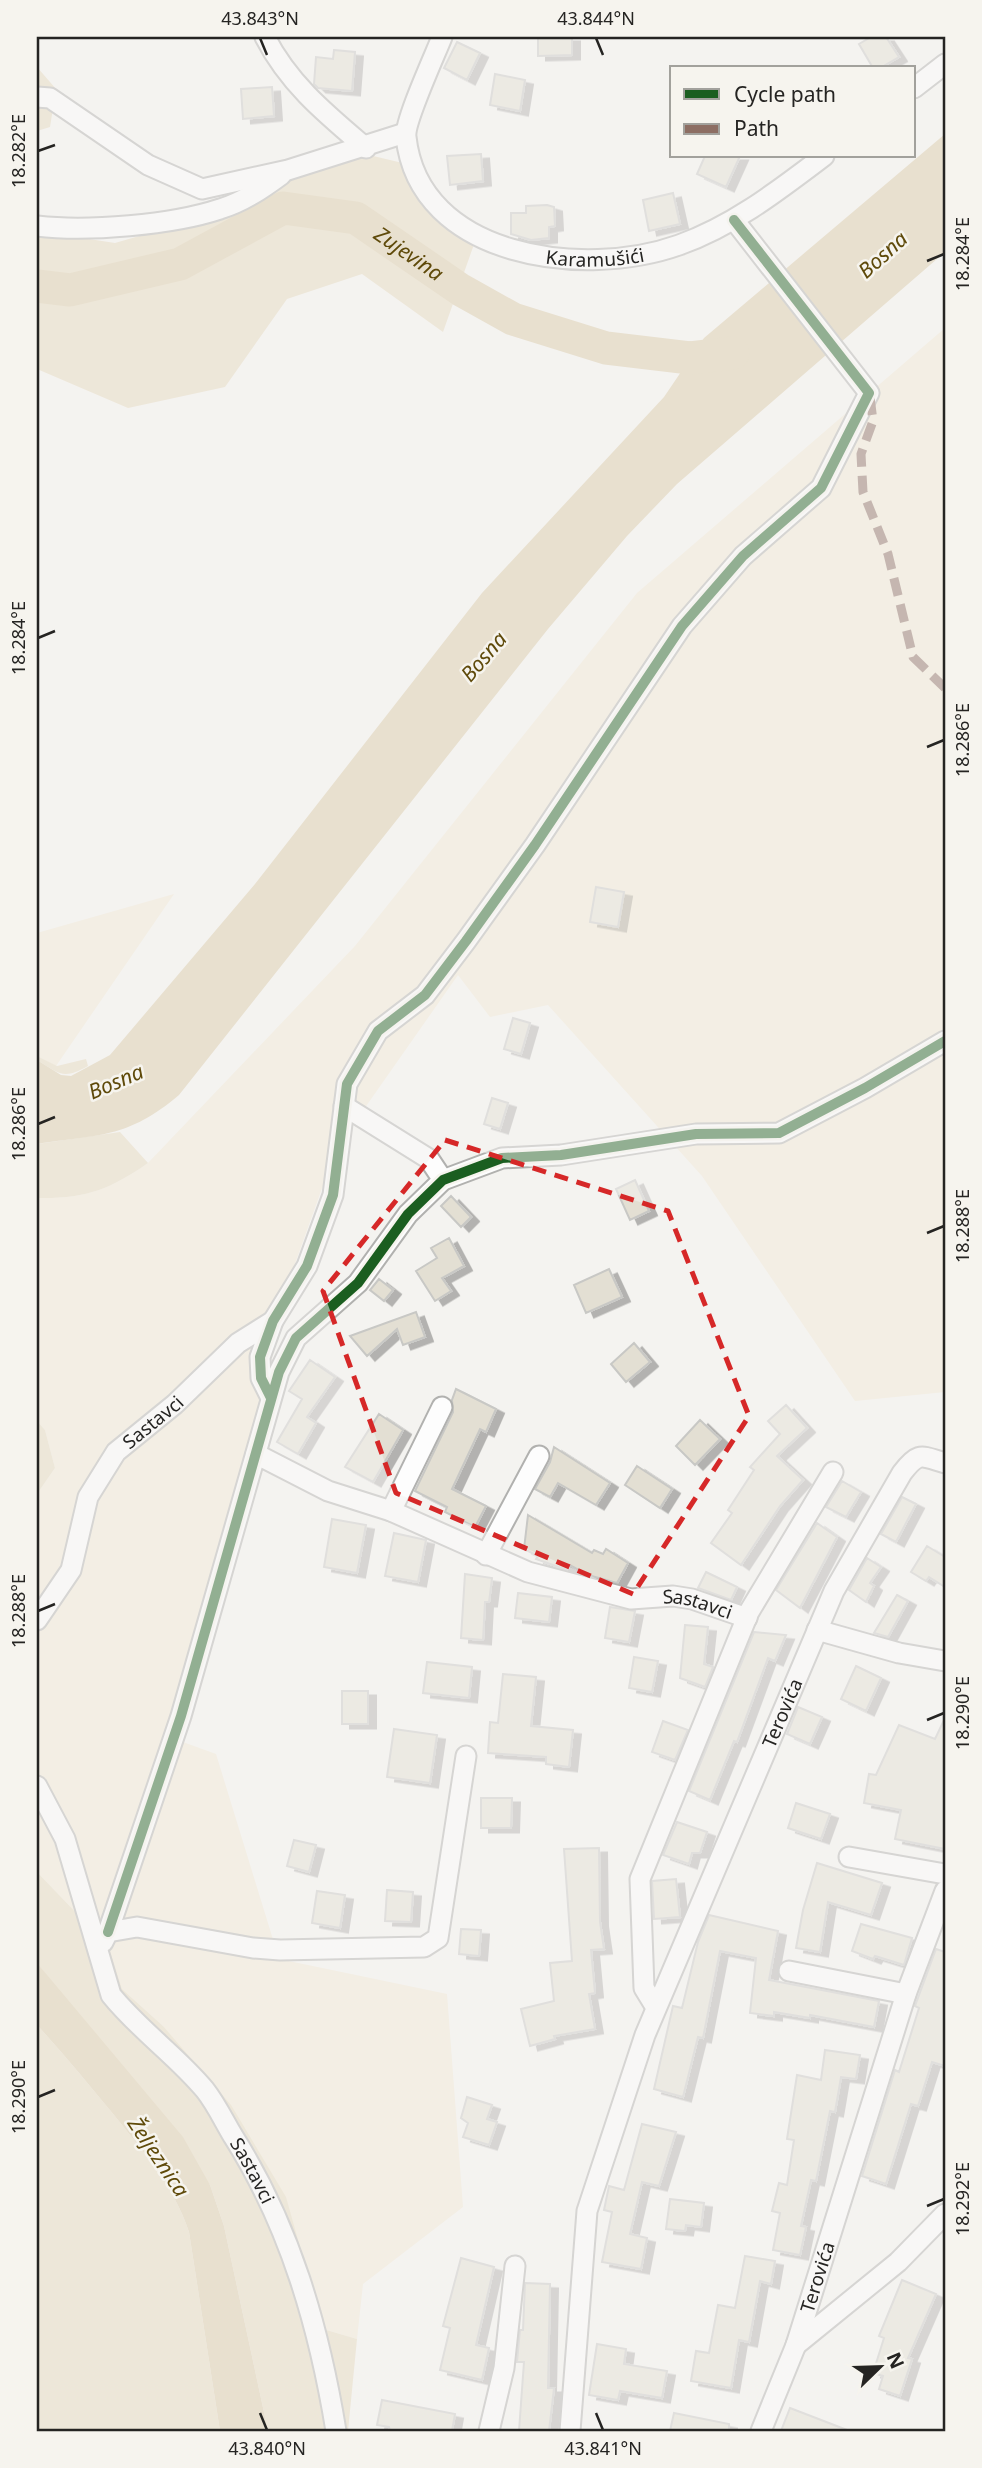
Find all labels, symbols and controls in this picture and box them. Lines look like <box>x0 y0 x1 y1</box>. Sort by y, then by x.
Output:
text: 43.843°N <box>221 6 299 30</box>
text: 43.844°N <box>557 6 635 30</box>
legend <box>670 66 916 158</box>
text: Cycle path <box>734 80 836 108</box>
text: 18.282°E <box>6 114 30 188</box>
text: Path <box>734 114 779 142</box>
text: 18.284°E <box>950 217 974 291</box>
water label: Zujevina <box>368 219 449 287</box>
water label: Bosna <box>852 225 913 284</box>
street label: Karamušići <box>544 242 646 273</box>
text: 18.284°E <box>6 601 30 675</box>
water label: Bosna <box>454 625 513 687</box>
text: 18.286°E <box>950 703 974 777</box>
water label: Bosna <box>84 1057 148 1105</box>
text: 18.286°E <box>6 1087 30 1161</box>
text: 18.288°E <box>950 1189 974 1263</box>
street label: Sastavci <box>117 1390 189 1455</box>
text: 18.288°E <box>6 1574 30 1648</box>
street label: Sastavci <box>662 1583 736 1625</box>
street label: Terovića <box>756 1674 808 1752</box>
text: 18.290°E <box>950 1676 974 1750</box>
text: 18.290°E <box>6 2060 30 2134</box>
water label: Željeznica <box>121 2110 196 2202</box>
street label: Sastavci <box>224 2133 281 2208</box>
text: 18.292°E <box>950 2162 974 2236</box>
street label: Terovića <box>794 2238 841 2316</box>
north arrow <box>846 2332 916 2402</box>
text: N <box>881 2348 911 2373</box>
text: 43.840°N <box>228 2436 306 2460</box>
text: 43.841°N <box>564 2436 642 2460</box>

